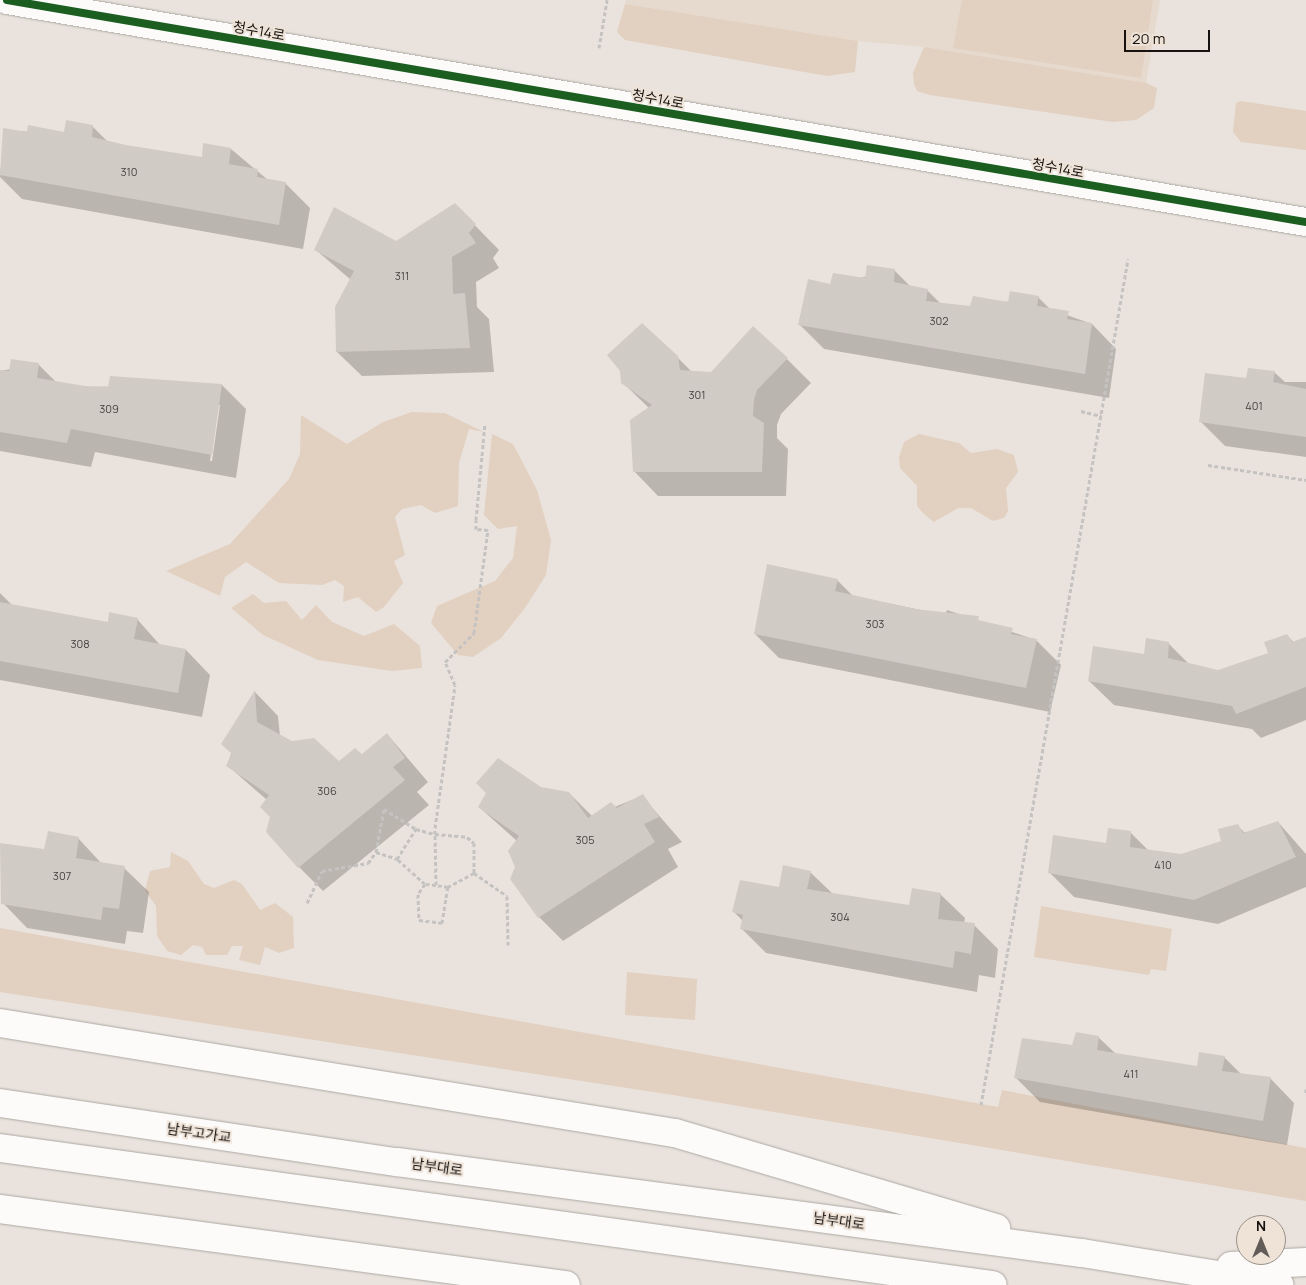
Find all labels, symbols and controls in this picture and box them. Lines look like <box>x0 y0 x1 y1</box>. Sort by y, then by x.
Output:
street label: 청수14로 <box>232 18 286 44</box>
scale bar <box>1126 20 1212 52</box>
text: 20 m <box>1132 28 1165 49</box>
street label: 청수14로 <box>631 86 685 112</box>
street label: 청수14로 <box>1031 155 1085 181</box>
house number: 310 <box>120 165 138 179</box>
house number: 311 <box>395 269 409 283</box>
house number: 302 <box>929 314 949 328</box>
house number: 301 <box>688 388 706 402</box>
house number: 401 <box>1245 399 1263 413</box>
house number: 309 <box>99 402 119 416</box>
house number: 303 <box>866 617 884 631</box>
house number: 308 <box>70 637 90 651</box>
house number: 306 <box>317 784 337 798</box>
house number: 305 <box>575 833 595 847</box>
house number: 410 <box>1154 858 1172 872</box>
house number: 307 <box>53 869 71 883</box>
house number: 304 <box>830 910 850 924</box>
house number: 411 <box>1123 1067 1139 1081</box>
street label: 남부고가교 <box>166 1120 232 1146</box>
street label: 남부대로 <box>410 1155 464 1179</box>
street label: 남부대로 <box>812 1209 866 1233</box>
north arrow <box>1236 1215 1286 1265</box>
text: N <box>1256 1216 1266 1235</box>

